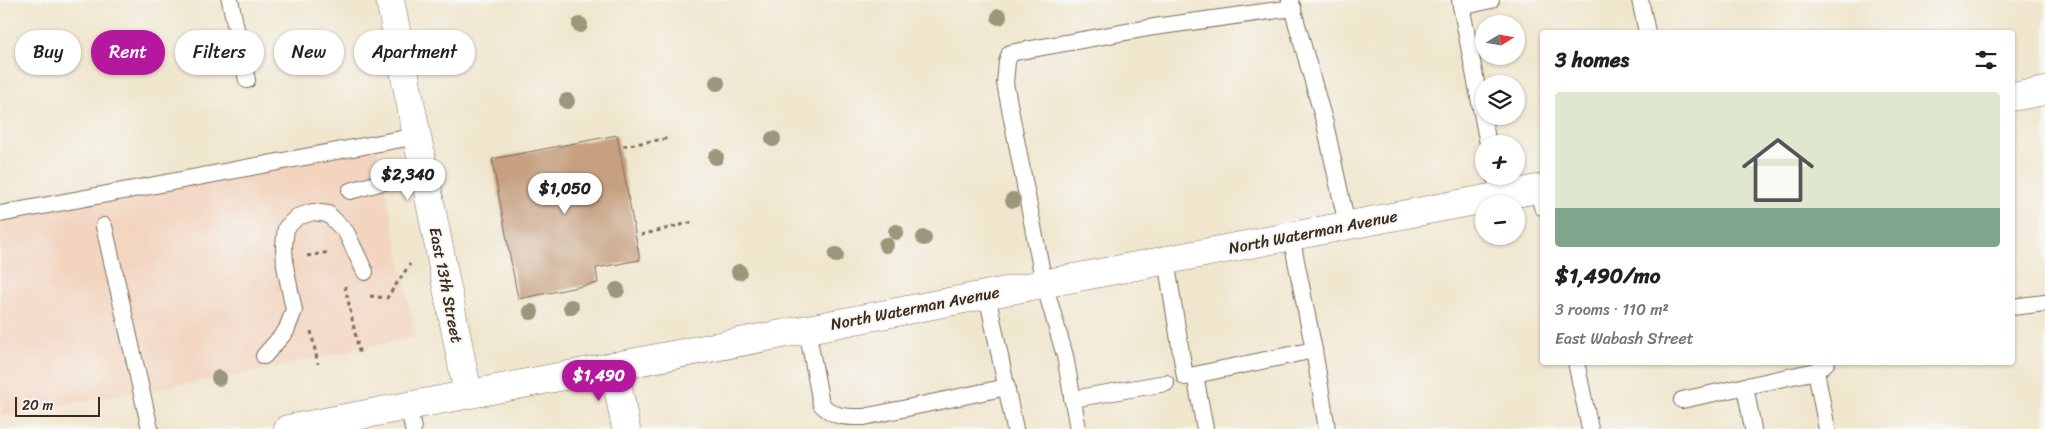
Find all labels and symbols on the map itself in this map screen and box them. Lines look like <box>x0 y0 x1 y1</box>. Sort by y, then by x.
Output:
north arrow <box>1475 15 1525 65</box>
pin: $2,340 <box>367 158 449 201</box>
pin: $1,050 <box>524 172 606 215</box>
street label: North Waterman Avenue <box>1226 201 1400 263</box>
street label: East 13th Street <box>421 225 471 345</box>
street label: North Waterman Avenue <box>828 277 1002 339</box>
pin: $1,490 <box>558 360 640 402</box>
scale bar <box>15 394 100 417</box>

